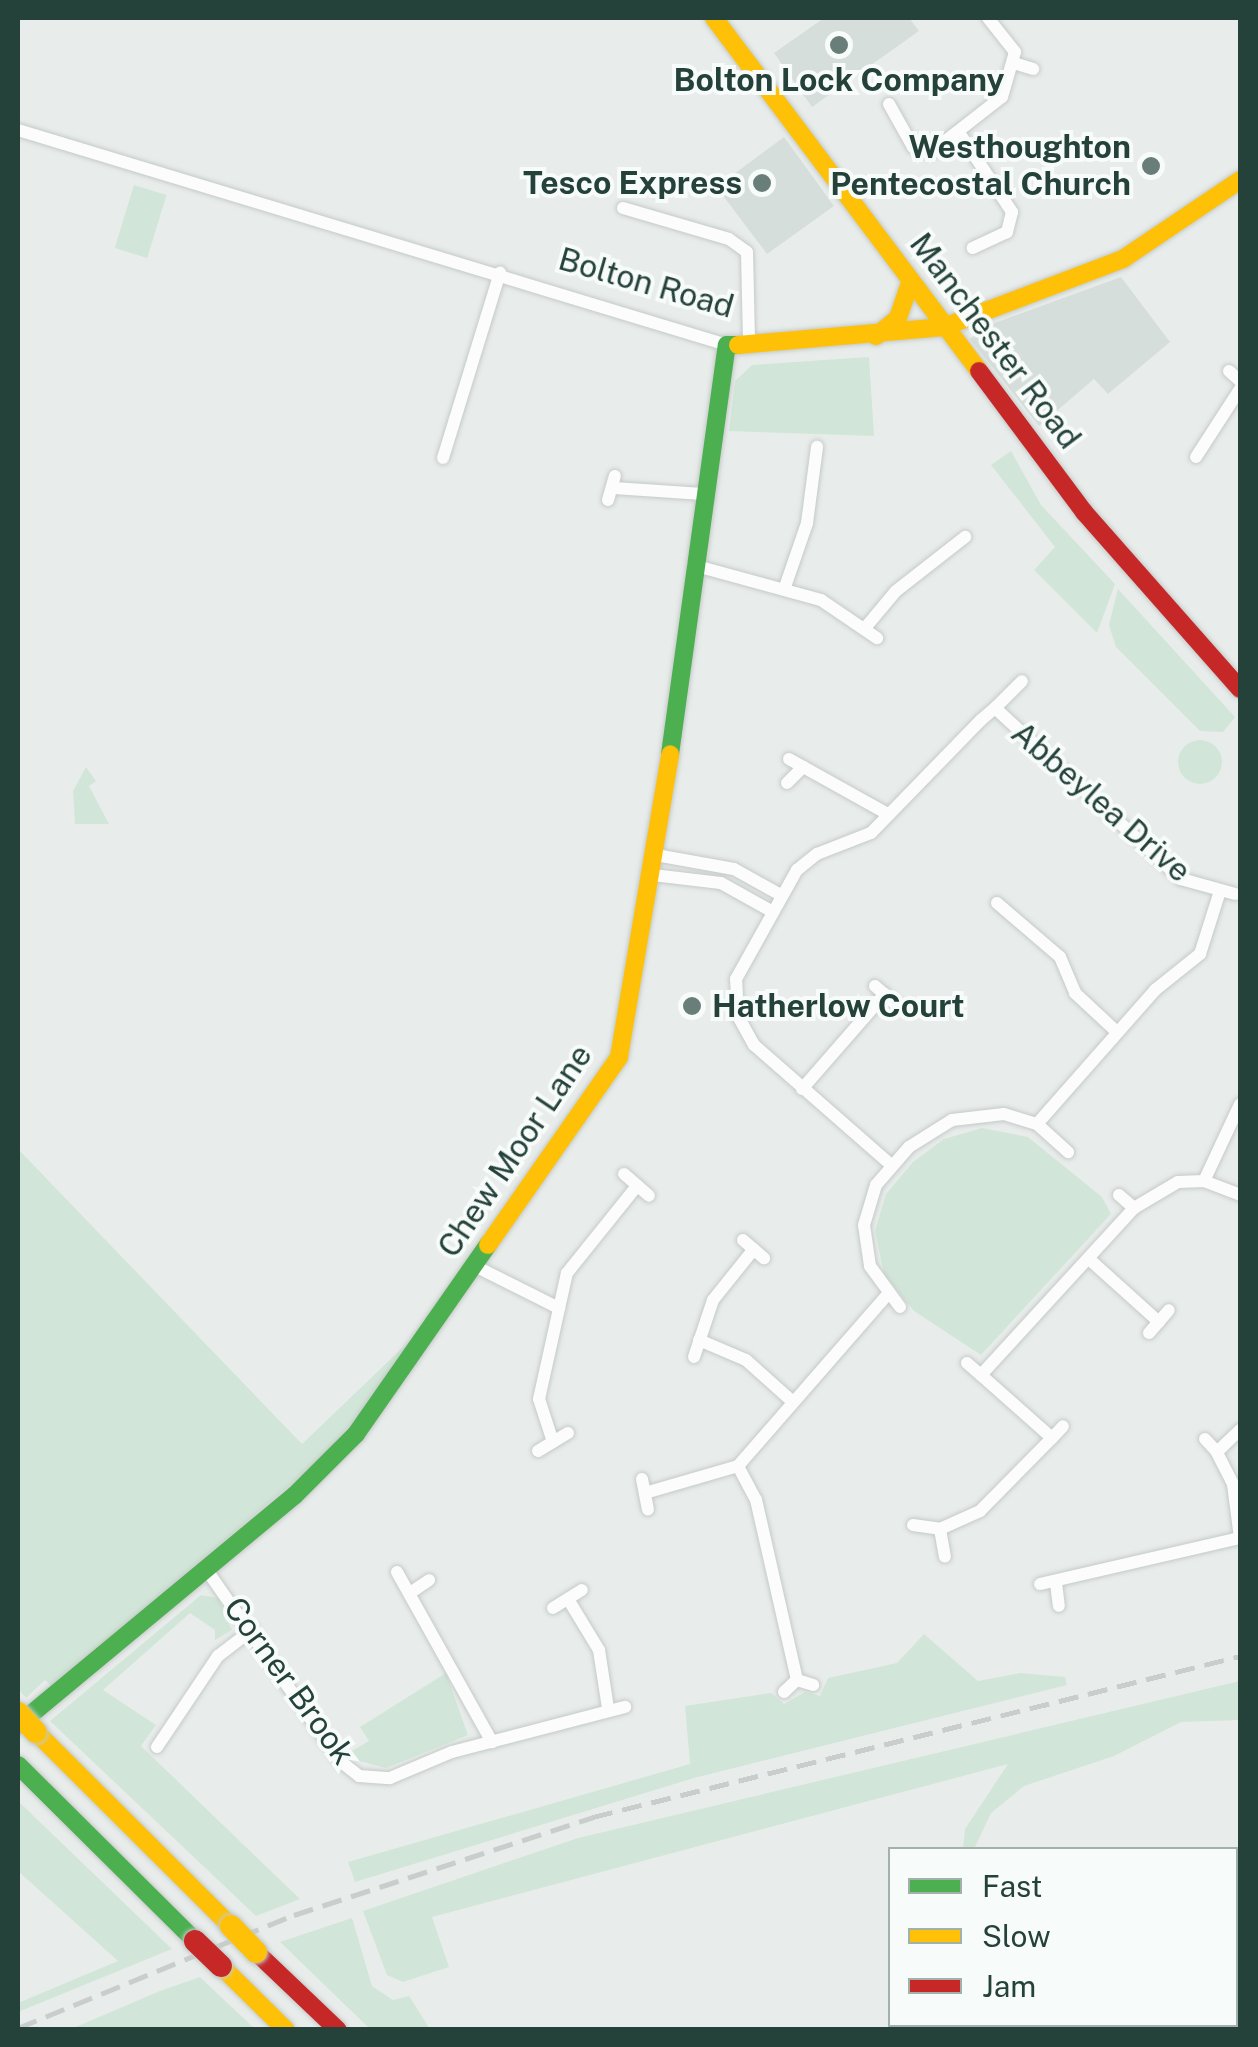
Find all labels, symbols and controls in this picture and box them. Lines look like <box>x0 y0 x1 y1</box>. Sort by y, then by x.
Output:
marker: Bolton Lock Company <box>828 34 850 56</box>
place label: Bolton Lock Company <box>673 61 1005 99</box>
place label: Westhoughton Pentecostal Church <box>830 129 1131 204</box>
marker: Westhoughton Pentecostal Church <box>1140 155 1162 177</box>
place label: Tesco Express <box>523 164 742 202</box>
marker: Tesco Express <box>751 172 773 194</box>
street label: Manchester Road <box>901 226 1089 456</box>
street label: Bolton Road <box>554 240 738 326</box>
street label: Abbeylea Drive <box>1004 714 1198 890</box>
place label: Hatherlow Court <box>712 987 965 1025</box>
marker: Hatherlow Court <box>681 995 703 1017</box>
street label: Chew Moor Lane <box>430 1037 600 1265</box>
street label: Corner Brook <box>215 1590 363 1772</box>
legend <box>888 1847 1238 2027</box>
text: Fast <box>982 1868 1042 1904</box>
text: Slow <box>982 1918 1051 1954</box>
text: Jam <box>982 1968 1036 2004</box>

